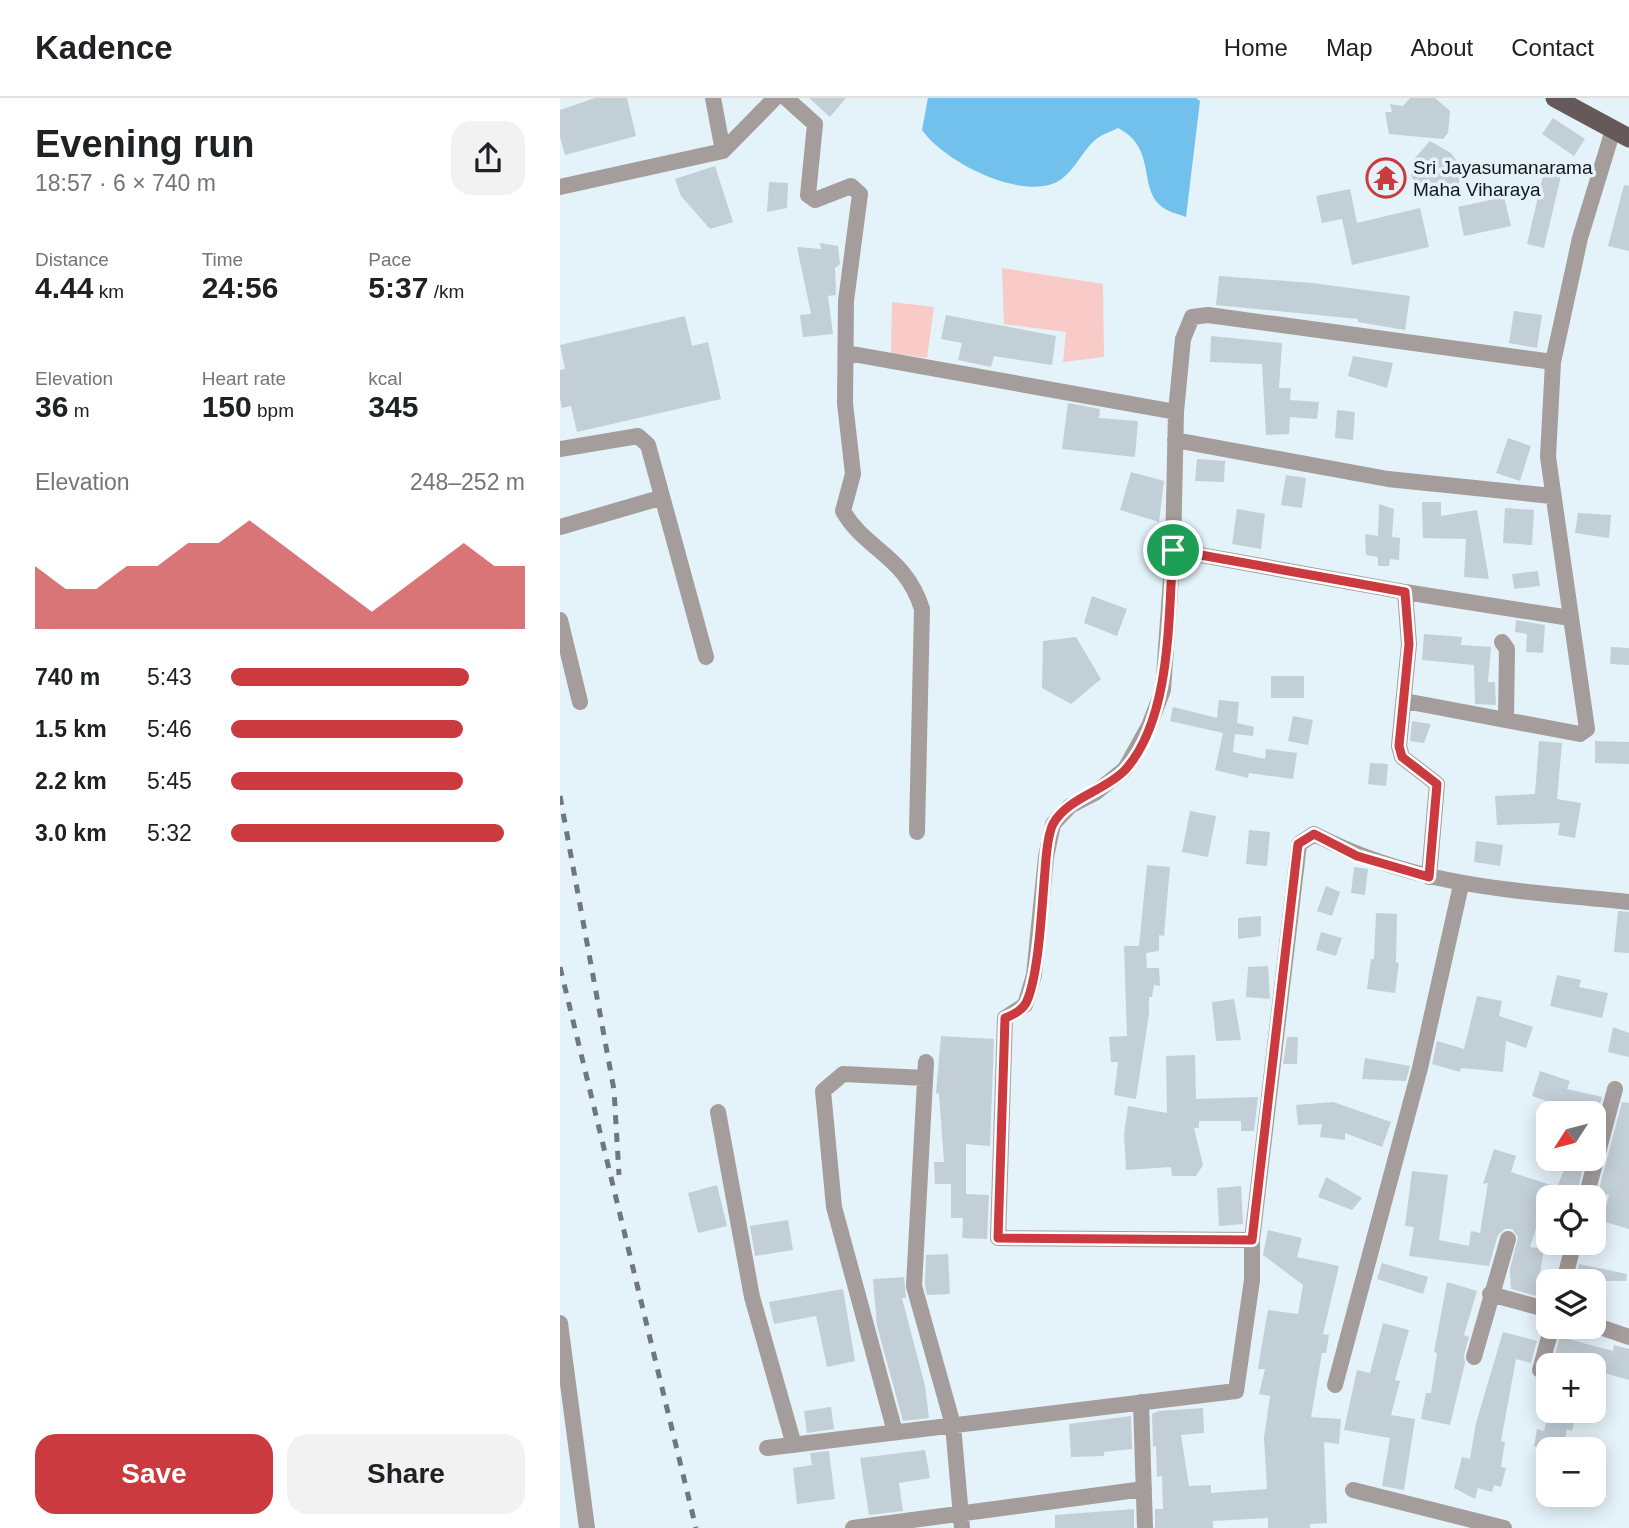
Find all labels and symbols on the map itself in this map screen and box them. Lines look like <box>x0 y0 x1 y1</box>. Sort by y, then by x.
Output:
temple icon: Sri Jayasumanarama Maha Viharaya <box>1365 157 1407 199</box>
place label: Sri Jayasumanarama Maha Viharaya <box>1413 157 1593 200</box>
pin <box>1143 520 1203 580</box>
north arrow <box>1536 1101 1606 1171</box>

